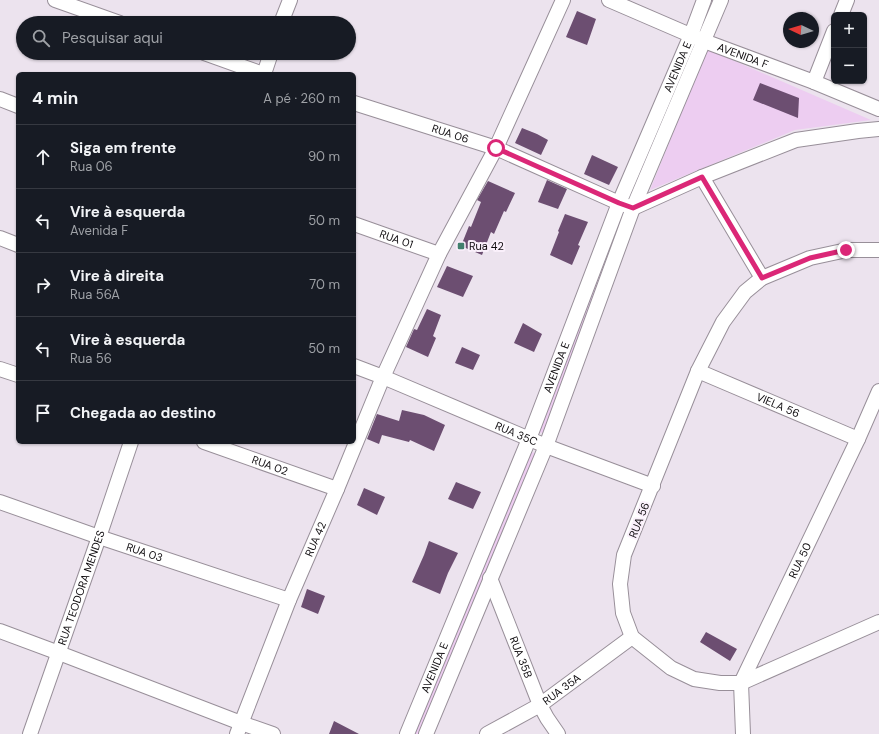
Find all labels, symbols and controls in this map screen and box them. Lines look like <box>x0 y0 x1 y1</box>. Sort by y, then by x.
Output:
north arrow <box>783 12 819 48</box>
map controls <box>831 12 867 84</box>
button: + <box>831 12 867 48</box>
search box <box>16 16 356 60</box>
icon: search <box>30 27 52 49</box>
text: Pesquisar aqui <box>62 28 163 48</box>
street label: AVENIDA E <box>660 39 694 94</box>
street label: AVENIDA F <box>716 40 770 71</box>
button: − <box>831 48 867 84</box>
text: 4 min <box>32 87 78 109</box>
text: A pé · 260 m <box>263 90 340 107</box>
street label: RUA 06 <box>430 121 471 146</box>
text: Siga em frente <box>70 138 176 158</box>
route start <box>487 139 505 157</box>
icon: ahead <box>32 146 54 168</box>
text: 90 m <box>308 148 340 165</box>
text: Rua 06 <box>70 158 113 175</box>
text: Vire à esquerda <box>70 202 185 222</box>
icon: left <box>32 210 54 232</box>
text: 50 m <box>308 212 340 229</box>
text: Avenida F <box>70 222 128 239</box>
street label: RUA 01 <box>378 227 415 251</box>
place label: Rua 42 <box>469 239 504 253</box>
marker: Rua 42 <box>456 241 466 251</box>
route end <box>837 241 855 259</box>
text: Vire à direita <box>70 266 164 286</box>
icon: right <box>32 274 54 296</box>
text: 70 m <box>309 276 340 293</box>
text: Rua 56A <box>70 286 120 303</box>
text: Vire à esquerda <box>70 330 185 350</box>
icon: left <box>32 338 54 360</box>
text: 50 m <box>308 340 340 357</box>
street label: AVENIDA E <box>540 340 572 395</box>
text: Rua 56 <box>70 350 112 367</box>
street label: VIELA 56 <box>754 390 802 420</box>
icon: arrive <box>32 402 54 424</box>
text: Chegada ao destino <box>70 403 216 423</box>
street label: RUA 35C <box>493 418 540 449</box>
street label: RUA 02 <box>250 452 290 478</box>
street label: RUA 56 <box>626 500 653 540</box>
street label: RUA 42 <box>302 520 329 559</box>
street label: RUA TEODORA MENDES <box>55 528 108 647</box>
street label: RUA 03 <box>124 540 165 565</box>
street label: RUA 50 <box>785 540 814 581</box>
street label: RUA 35B <box>507 634 536 680</box>
street label: AVENIDA E <box>418 640 451 695</box>
street label: RUA 35A <box>540 671 583 708</box>

